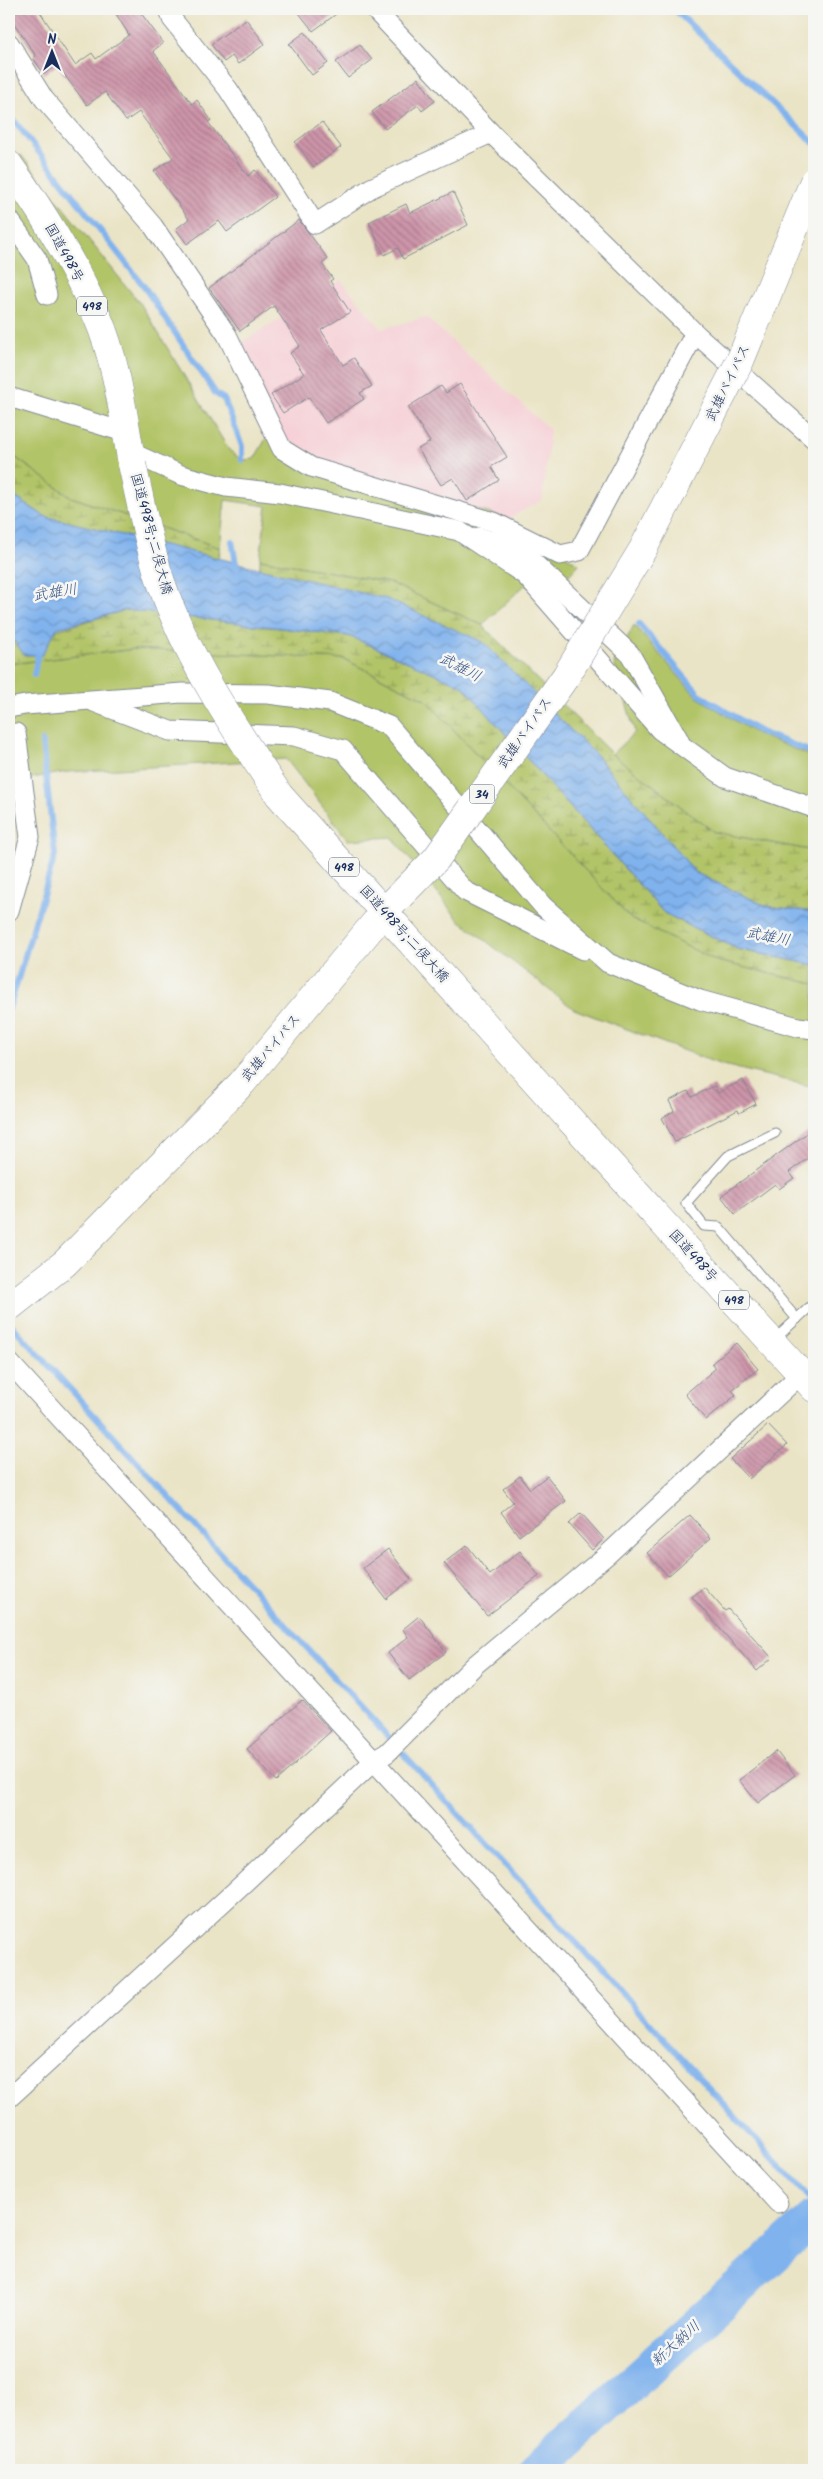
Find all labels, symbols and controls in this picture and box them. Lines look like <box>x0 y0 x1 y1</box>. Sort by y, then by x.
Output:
north arrow <box>28 28 78 78</box>
text: N <box>48 29 57 51</box>
street label: 国道498号 <box>39 219 89 287</box>
road number: 498 <box>77 296 107 316</box>
street label: 武雄バイパス <box>700 341 756 425</box>
street label: 国道498号;二俣大橋 <box>124 471 178 597</box>
water label: 武雄川 <box>31 578 79 608</box>
water label: 武雄川 <box>434 647 486 689</box>
street label: 武雄バイパス <box>492 692 558 774</box>
road number: 34 <box>470 784 494 804</box>
road number: 498 <box>329 858 359 876</box>
street label: 国道498号;二俣大橋 <box>354 880 454 988</box>
water label: 武雄川 <box>744 921 792 953</box>
street label: 武雄バイパス <box>236 1009 306 1087</box>
street label: 国道498号 <box>663 1224 723 1288</box>
road number: 498 <box>719 1290 749 1310</box>
water label: 新大納川 <box>646 2315 706 2373</box>

